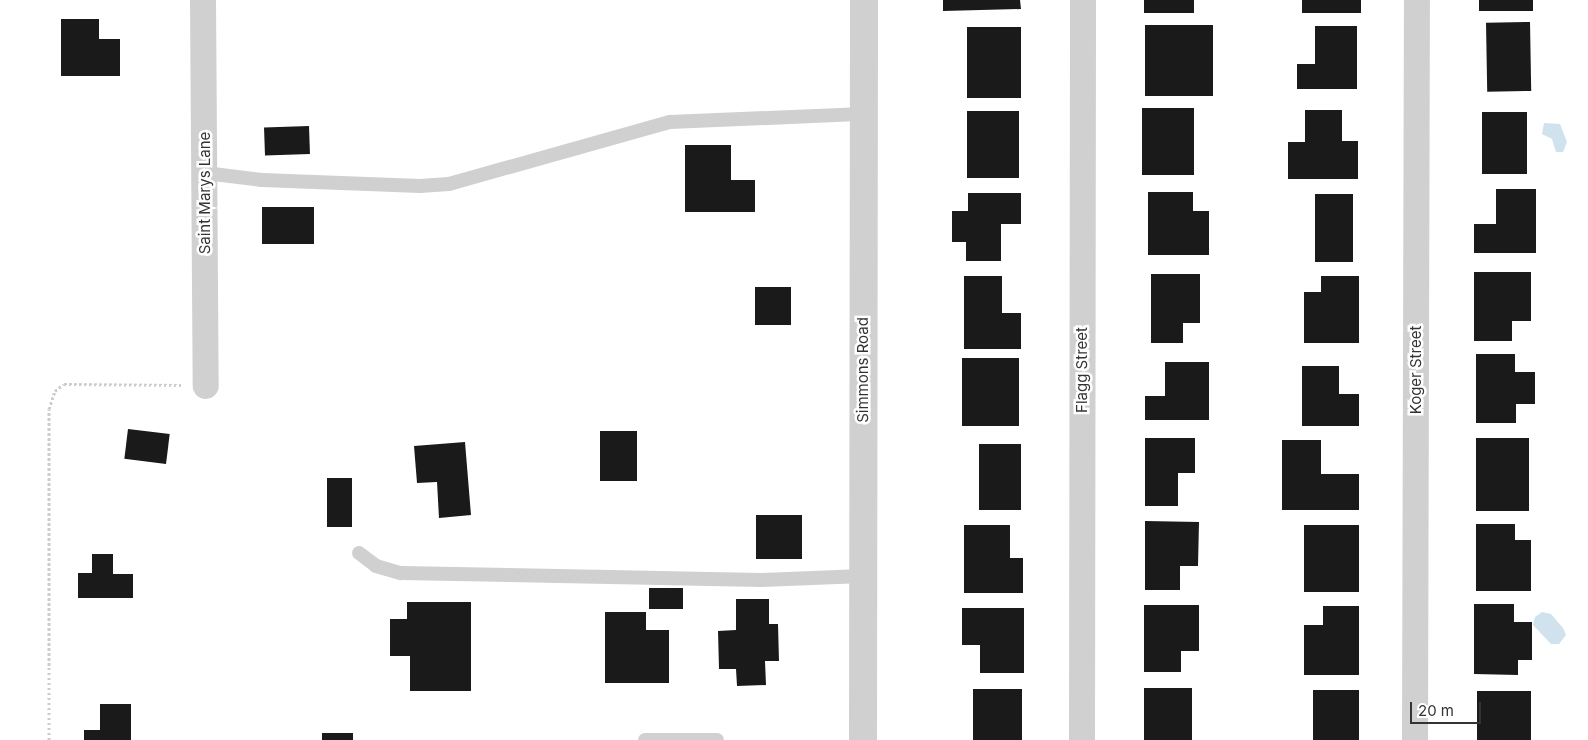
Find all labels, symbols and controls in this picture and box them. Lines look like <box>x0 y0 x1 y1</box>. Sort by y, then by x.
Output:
street label: Saint Marys Lane <box>196 132 214 254</box>
street label: Simmons Road <box>854 317 872 423</box>
street label: Koger Street <box>1407 326 1425 414</box>
street label: Flagg Street <box>1073 327 1091 413</box>
scale bar <box>1413 692 1484 724</box>
text: 20 m <box>1418 701 1454 720</box>

